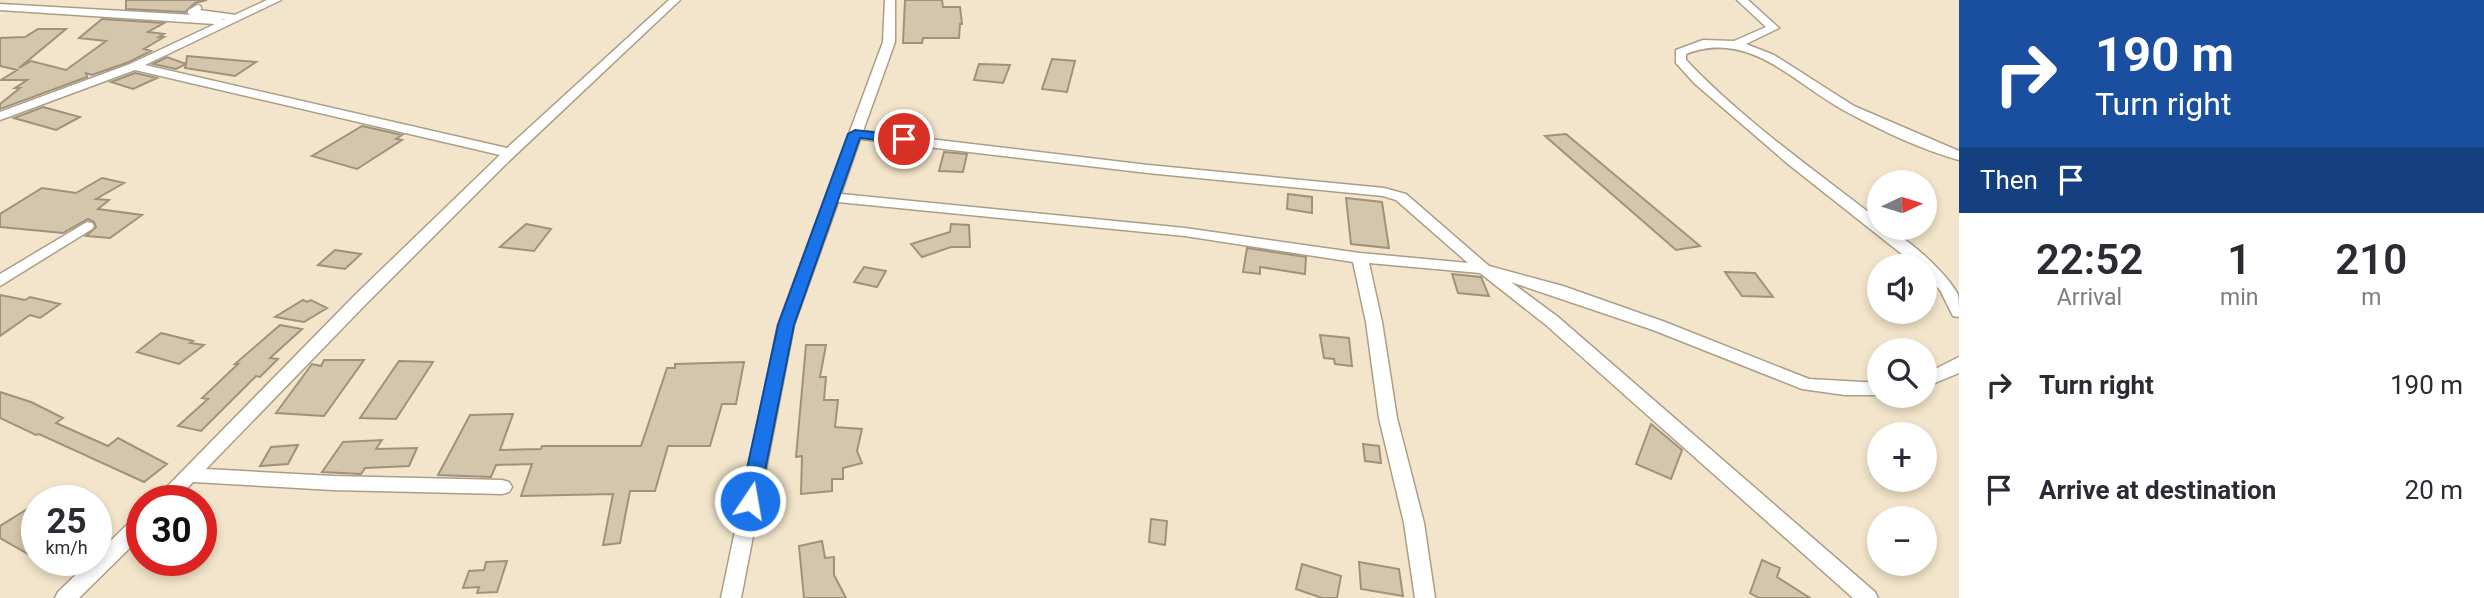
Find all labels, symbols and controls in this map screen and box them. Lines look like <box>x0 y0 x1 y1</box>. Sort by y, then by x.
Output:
text: 190 m <box>2095 26 2234 83</box>
icon: right <box>1980 28 2071 119</box>
text: Turn right <box>2095 85 2231 123</box>
pin <box>874 109 934 169</box>
icon: arrive <box>885 120 923 158</box>
icon: arrive <box>2052 161 2090 199</box>
text: Then <box>1980 165 2038 195</box>
north arrow <box>1867 170 1937 240</box>
map controls <box>1867 170 1937 576</box>
text: 22:52 <box>2036 235 2143 284</box>
text: 1 <box>2227 235 2251 284</box>
text: 210 <box>2335 235 2407 284</box>
button: sound <box>1867 254 1937 324</box>
text: Arrival <box>2057 284 2122 311</box>
text: min <box>2220 284 2258 311</box>
text: m <box>2361 284 2381 311</box>
button: search <box>1867 338 1937 408</box>
icon: right <box>1980 366 2018 404</box>
text: Turn right <box>2039 370 2154 400</box>
text: 190 m <box>2390 370 2463 400</box>
button: + <box>1867 422 1937 492</box>
position arrow <box>713 464 787 538</box>
icon: arrive <box>1980 471 2018 509</box>
text: Arrive at destination <box>2039 475 2276 505</box>
text: 20 m <box>2405 475 2463 505</box>
speed limit sign: 30 <box>126 485 217 576</box>
text: 25 <box>46 501 87 542</box>
button: − <box>1867 506 1937 576</box>
text: km/h <box>45 537 88 558</box>

